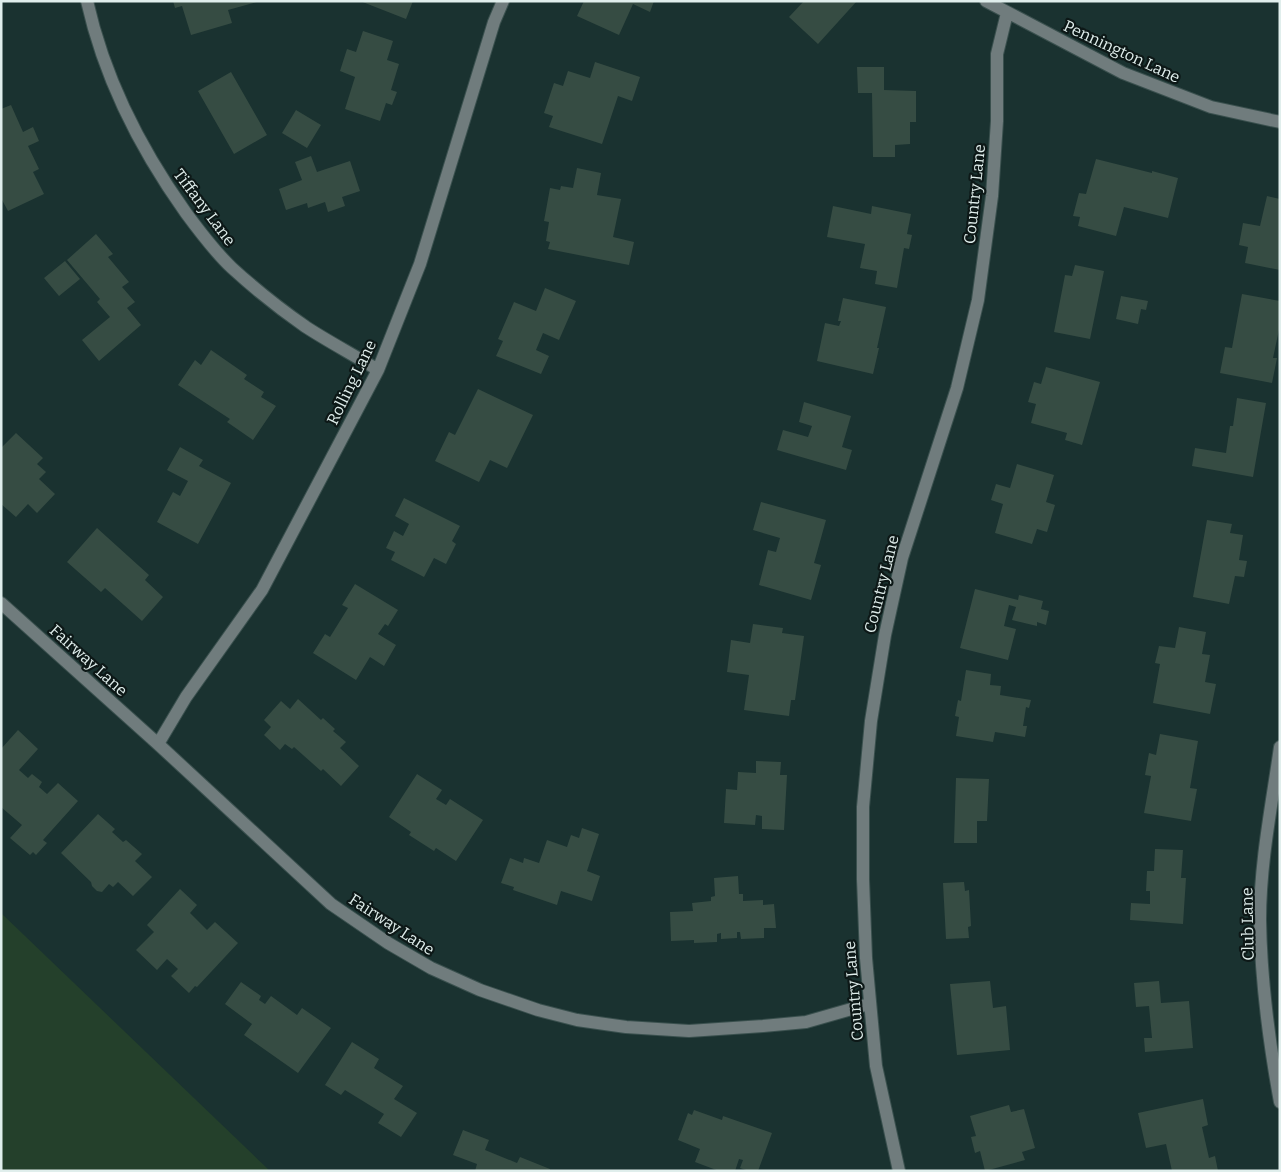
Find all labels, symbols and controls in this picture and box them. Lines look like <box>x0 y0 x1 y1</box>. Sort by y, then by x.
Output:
street label: Pennington Lane <box>1060 16 1183 87</box>
street label: Country Lane <box>960 143 989 245</box>
street label: Tiffany Lane <box>170 165 240 249</box>
street label: Rolling Lane <box>323 337 380 428</box>
street label: Country Lane <box>860 533 903 635</box>
street label: Fairway Lane <box>46 621 131 700</box>
street label: Club Lane <box>1237 887 1258 961</box>
street label: Fairway Lane <box>345 890 438 959</box>
street label: Country Lane <box>840 940 867 1042</box>

